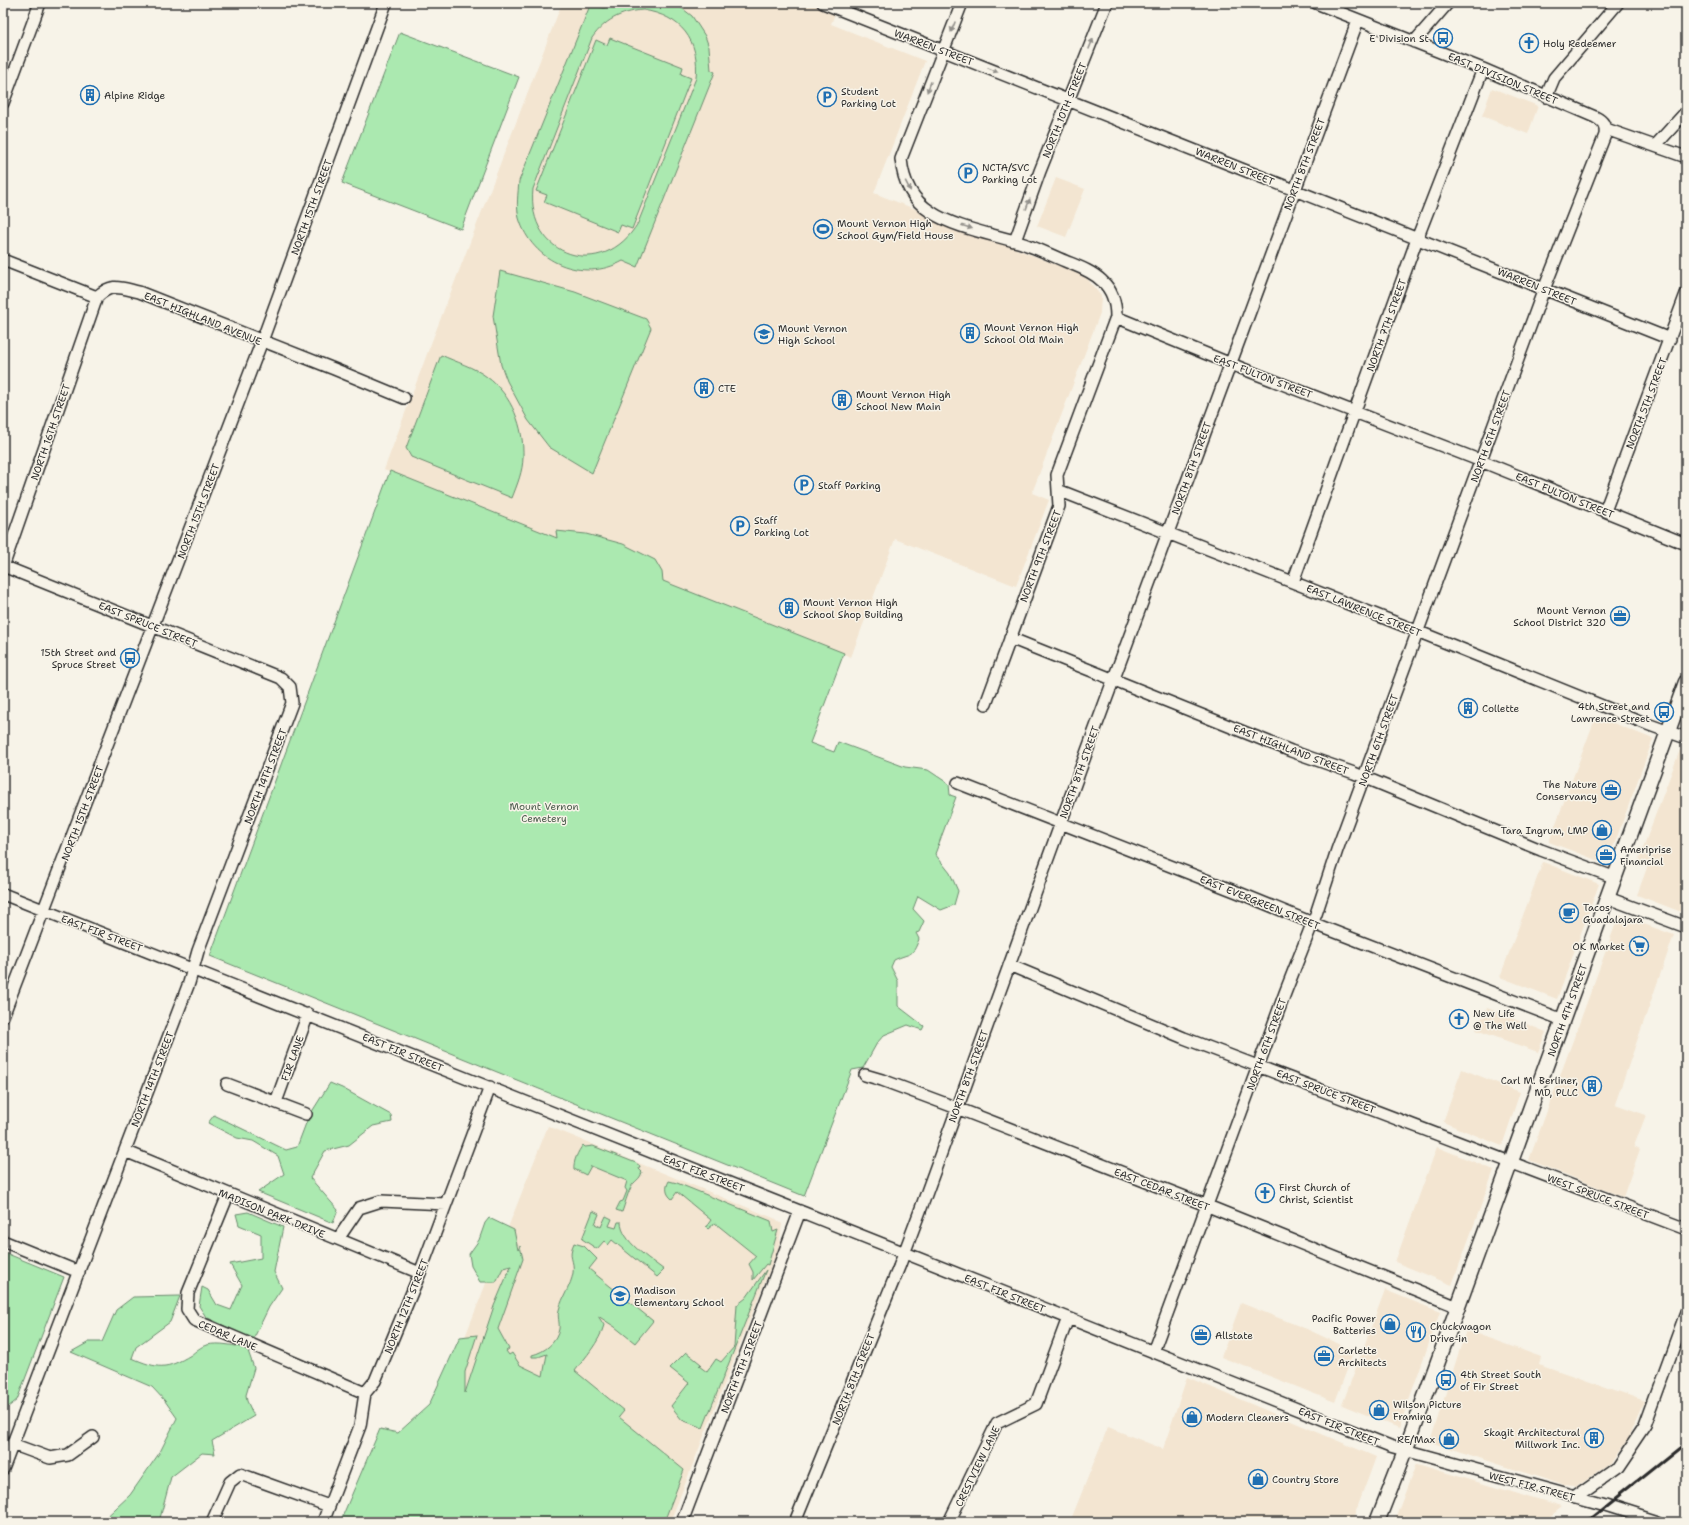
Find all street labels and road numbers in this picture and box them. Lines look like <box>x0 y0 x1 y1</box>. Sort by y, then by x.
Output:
street label: WARREN STREET <box>892 26 975 69</box>
street label: EAST DIVISION STREET <box>1446 49 1560 107</box>
street label: NORTH 10TH STREET <box>1039 61 1090 160</box>
street label: NORTH 8TH STREET <box>1281 116 1328 212</box>
street label: WARREN STREET <box>1193 145 1276 188</box>
street label: NORTH 15TH STREET <box>288 157 335 257</box>
street label: WARREN STREET <box>1495 265 1578 308</box>
street label: NORTH 7TH STREET <box>1364 277 1409 373</box>
street label: EAST HIGHLAND AVENUE <box>142 289 264 348</box>
street label: EAST FULTON STREET <box>1211 352 1314 401</box>
street label: NORTH 5TH STREET <box>1623 356 1670 451</box>
street label: NORTH 16TH STREET <box>28 382 73 482</box>
street label: NORTH 6TH STREET <box>1468 388 1513 484</box>
street label: NORTH 8TH STREET <box>1169 420 1214 516</box>
street label: NORTH 15TH STREET <box>174 462 223 561</box>
street label: EAST FULTON STREET <box>1514 470 1616 521</box>
street label: NORTH 9TH STREET <box>1017 508 1064 604</box>
street label: EAST LAWRENCE STREET <box>1304 581 1423 640</box>
street label: EAST SPRUCE STREET <box>97 599 199 650</box>
street label: NORTH 6TH STREET <box>1356 692 1401 788</box>
street label: EAST HIGHLAND STREET <box>1231 721 1350 777</box>
street label: NORTH 8TH STREET <box>1057 724 1102 820</box>
street label: NORTH 14TH STREET <box>241 727 290 826</box>
street label: NORTH 15TH STREET <box>58 764 107 863</box>
street label: EAST EVERGREEN STREET <box>1198 872 1322 933</box>
street label: EAST FIR STREET <box>59 912 144 955</box>
street label: NORTH 4TH STREET <box>1545 962 1590 1058</box>
street label: NORTH 6TH STREET <box>1244 996 1289 1092</box>
street label: NORTH 8TH STREET <box>946 1028 991 1124</box>
street label: NORTH 14TH STREET <box>128 1030 177 1129</box>
street label: EAST FIR STREET <box>360 1030 445 1075</box>
street label: FIR LANE <box>278 1034 307 1083</box>
street label: EAST SPRUCE STREET <box>1274 1067 1377 1116</box>
street label: EAST FIR STREET <box>661 1152 746 1195</box>
street label: EAST CEDAR STREET <box>1112 1165 1211 1214</box>
street label: WEST SPRUCE STREET <box>1545 1171 1651 1222</box>
street label: MADISON PARK DRIVE <box>217 1186 327 1241</box>
street label: NORTH 12TH STREET <box>381 1257 431 1356</box>
street label: EAST FIR STREET <box>962 1271 1047 1316</box>
street label: CEDAR LANE <box>196 1317 259 1354</box>
street label: NORTH 9TH STREET <box>718 1319 765 1415</box>
street label: NORTH 8TH STREET <box>829 1331 878 1427</box>
street label: EAST FIR STREET <box>1296 1404 1381 1449</box>
street label: CRESTVIEW LANE <box>952 1424 1003 1509</box>
street label: WEST FIR STREET <box>1487 1469 1576 1504</box>

